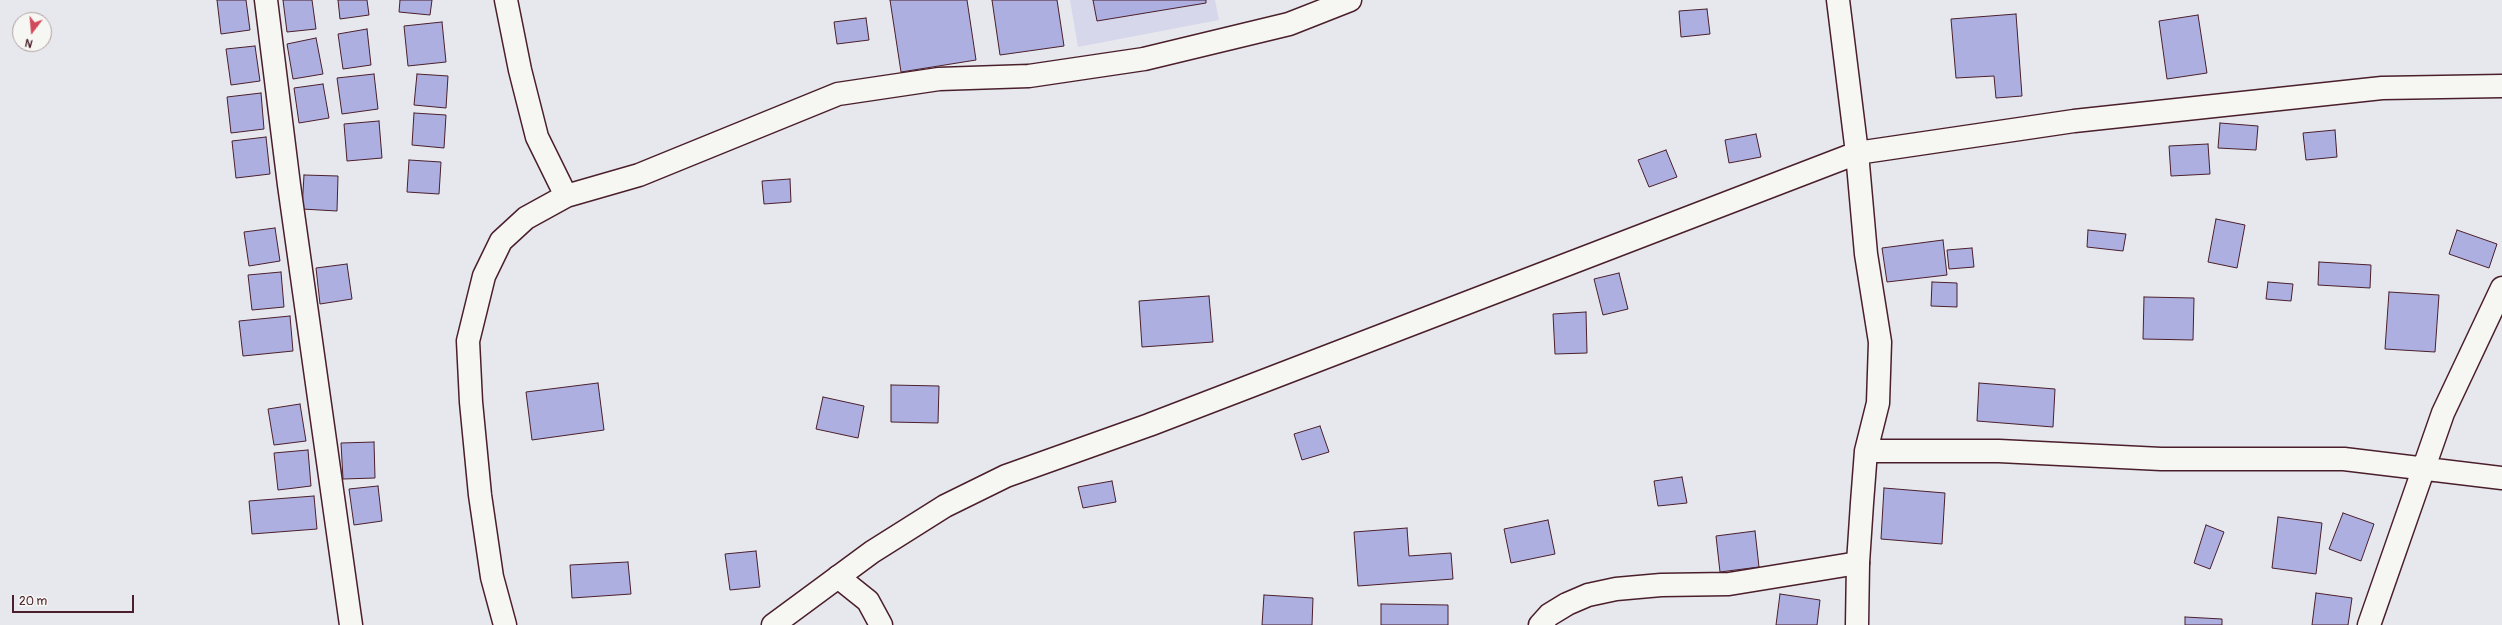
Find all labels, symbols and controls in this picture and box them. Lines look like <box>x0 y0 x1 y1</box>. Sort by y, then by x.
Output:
north arrow <box>12 12 52 52</box>
text: N <box>23 36 34 50</box>
scale bar <box>14 587 136 613</box>
text: 20 m <box>19 594 47 609</box>

